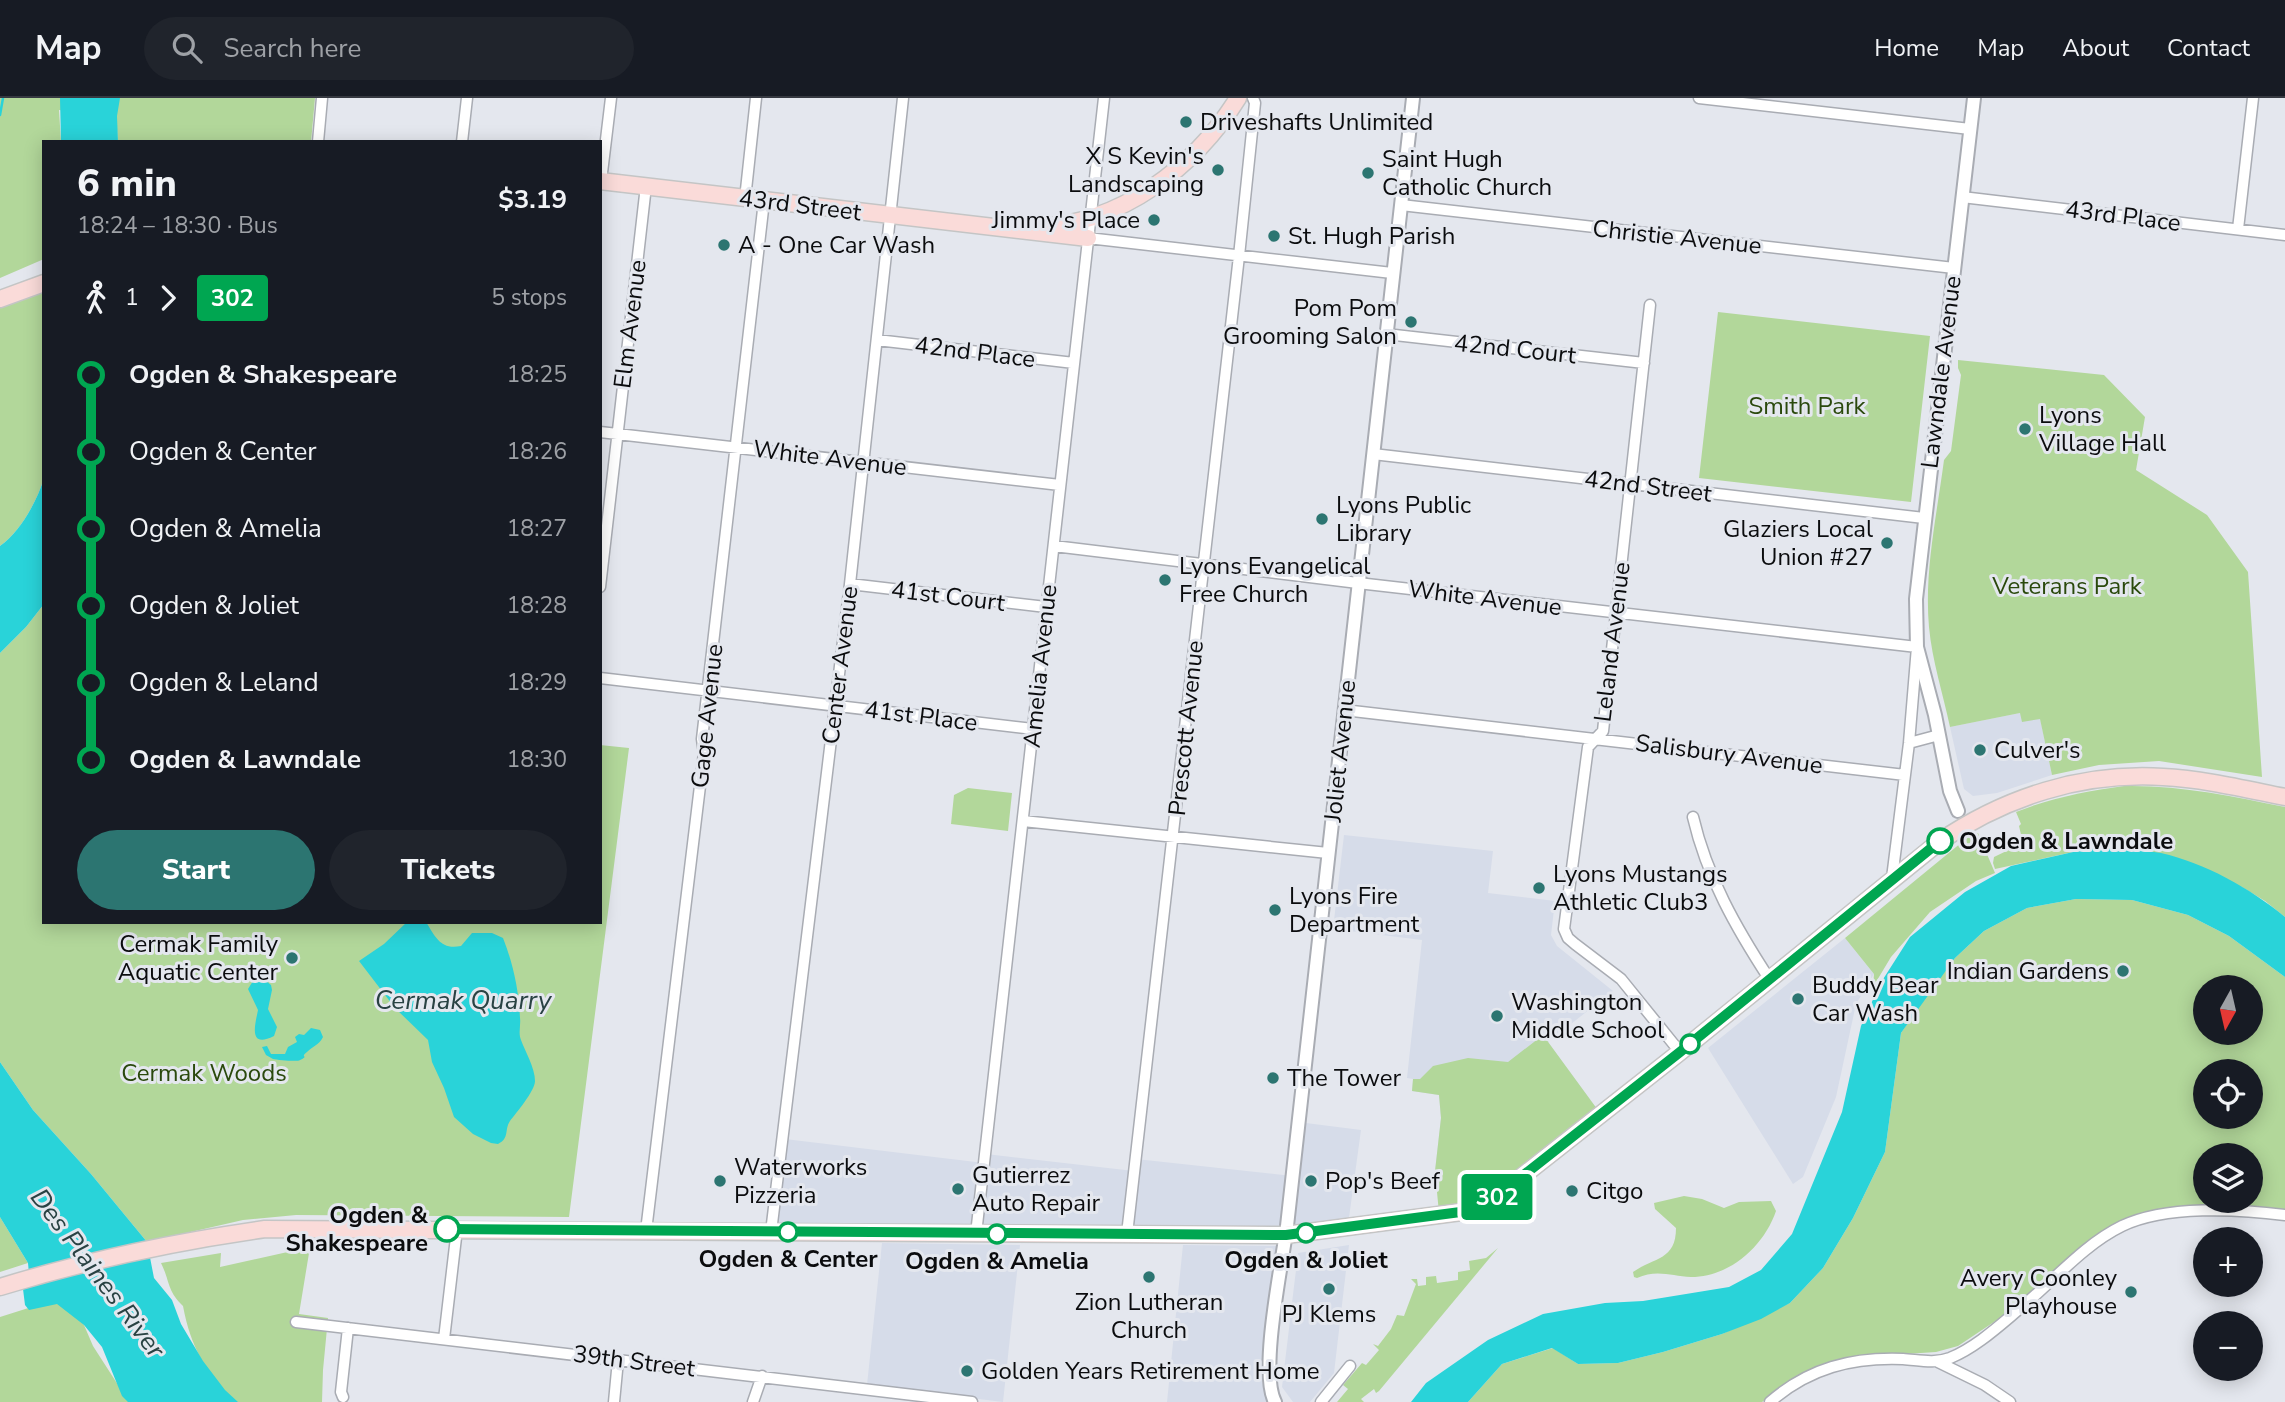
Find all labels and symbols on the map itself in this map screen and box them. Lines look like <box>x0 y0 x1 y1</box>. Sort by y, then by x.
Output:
place label: Driveshafts Unlimited <box>1200 106 1433 138</box>
marker: Driveshafts Unlimited <box>1178 114 1194 130</box>
place label: X S Kevin's Landscaping <box>1068 140 1204 200</box>
place label: Saint Hugh Catholic Church <box>1382 143 1552 203</box>
marker: X S Kevin's Landscaping <box>1210 162 1226 178</box>
marker: Saint Hugh Catholic Church <box>1360 165 1376 181</box>
street label: 43rd Street <box>737 182 864 228</box>
street label: 43rd Place <box>2063 193 2183 239</box>
place label: Jimmy's Place <box>991 204 1140 236</box>
marker: Jimmy's Place <box>1146 212 1162 228</box>
street label: Christie Avenue <box>1591 212 1763 262</box>
place label: St. Hugh Parish <box>1288 220 1455 252</box>
marker: St. Hugh Parish <box>1266 228 1282 244</box>
place label: A - One Car Wash <box>738 229 935 261</box>
marker: A - One Car Wash <box>716 237 732 253</box>
street label: Elm Avenue <box>606 258 654 390</box>
street label: Lawndale Avenue <box>1913 274 1969 470</box>
place label: Pom Pom Grooming Salon <box>1223 292 1397 352</box>
marker: Pom Pom Grooming Salon <box>1403 314 1419 330</box>
street label: 42nd Court <box>1452 327 1578 371</box>
street label: 42nd Place <box>913 329 1037 375</box>
park label: Smith Park <box>1749 390 1866 422</box>
place label: Lyons Village Hall <box>2038 399 2166 459</box>
marker: Lyons Village Hall <box>2017 421 2033 437</box>
street label: White Avenue <box>751 433 909 483</box>
street label: 42nd Street <box>1582 462 1714 510</box>
place label: Lyons Public Library <box>1336 489 1471 549</box>
marker: Lyons Public Library <box>1314 511 1330 527</box>
place label: Glaziers Local Union #27 <box>1723 513 1873 573</box>
marker: Glaziers Local Union #27 <box>1879 535 1895 551</box>
place label: Lyons Evangelical Free Church <box>1179 550 1370 610</box>
street label: Leland Avenue <box>1586 560 1638 724</box>
park label: Veterans Park <box>1991 570 2143 602</box>
marker: Lyons Evangelical Free Church <box>1157 572 1173 588</box>
street label: 41st Court <box>889 573 1007 619</box>
street label: White Avenue <box>1406 573 1564 623</box>
street label: Amelia Avenue <box>1016 583 1064 749</box>
street label: Center Avenue <box>814 584 866 746</box>
street label: Prescott Avenue <box>1161 639 1211 817</box>
street label: Gage Avenue <box>684 642 730 790</box>
street label: Joliet Avenue <box>1317 678 1363 825</box>
street label: 41st Place <box>863 693 979 739</box>
street label: Salisbury Avenue <box>1633 727 1825 781</box>
place label: Culver's <box>1994 734 2081 766</box>
marker: Culver's <box>1972 742 1988 758</box>
place label: Ogden & Lawndale <box>1959 825 2173 857</box>
marker: Ogden & Lawndale <box>1927 828 1953 854</box>
place label: Lyons Mustangs Athletic Club3 <box>1553 858 1728 918</box>
place label: Lyons Fire Department <box>1289 880 1420 940</box>
marker: Lyons Mustangs Athletic Club3 <box>1531 880 1547 896</box>
marker: Lyons Fire Department <box>1267 902 1283 918</box>
place label: Cermak Family Aquatic Center <box>118 928 279 988</box>
marker: Cermak Family Aquatic Center <box>284 950 300 966</box>
place label: Indian Gardens <box>1947 955 2109 987</box>
marker: Indian Gardens <box>2115 963 2131 979</box>
place label: Buddy Bear Car Wash <box>1812 969 1939 1029</box>
north arrow <box>2193 975 2263 1045</box>
water label: Cermak Quarry <box>375 983 553 1018</box>
place label: Washington Middle School <box>1511 986 1664 1046</box>
marker: Buddy Bear Car Wash <box>1790 991 1806 1007</box>
marker: Washington Middle School <box>1489 1008 1505 1024</box>
unlabelled marker <box>1680 1034 1700 1054</box>
park label: Cermak Woods <box>121 1057 287 1089</box>
place label: The Tower <box>1287 1062 1402 1094</box>
marker: The Tower <box>1265 1070 1281 1086</box>
place label: Waterworks Pizzeria <box>734 1151 867 1211</box>
place label: Gutierrez Auto Repair <box>972 1159 1101 1219</box>
place label: Pop's Beef <box>1325 1165 1441 1197</box>
marker: Waterworks Pizzeria <box>712 1173 728 1189</box>
marker: Pop's Beef <box>1303 1173 1319 1189</box>
line badge: 302 <box>1457 1174 1537 1220</box>
place label: Citgo <box>1586 1175 1643 1207</box>
water label: Des Plaines River <box>22 1181 173 1366</box>
marker: Gutierrez Auto Repair <box>950 1181 966 1197</box>
marker: Citgo <box>1564 1183 1580 1199</box>
place label: Ogden & Shakespeare <box>286 1199 429 1259</box>
marker: Ogden & Shakespeare <box>434 1216 460 1242</box>
marker: Ogden & Center <box>778 1222 798 1242</box>
marker: Ogden & Joliet <box>1296 1223 1316 1243</box>
marker: Ogden & Amelia <box>987 1224 1007 1244</box>
place label: Ogden & Center <box>698 1243 878 1275</box>
place label: Ogden & Joliet <box>1224 1244 1389 1276</box>
place label: Ogden & Amelia <box>905 1245 1089 1277</box>
place label: Avery Coonley Playhouse <box>1960 1262 2118 1322</box>
marker: Zion Lutheran Church <box>1141 1269 1157 1285</box>
marker: PJ Klems <box>1321 1281 1337 1297</box>
marker: Avery Coonley Playhouse <box>2123 1284 2139 1300</box>
place label: Zion Lutheran Church <box>1075 1286 1223 1346</box>
place label: PJ Klems <box>1282 1298 1376 1330</box>
street label: 39th Street <box>571 1338 697 1384</box>
place label: Golden Years Retirement Home <box>981 1355 1320 1387</box>
marker: Golden Years Retirement Home <box>959 1363 975 1379</box>

